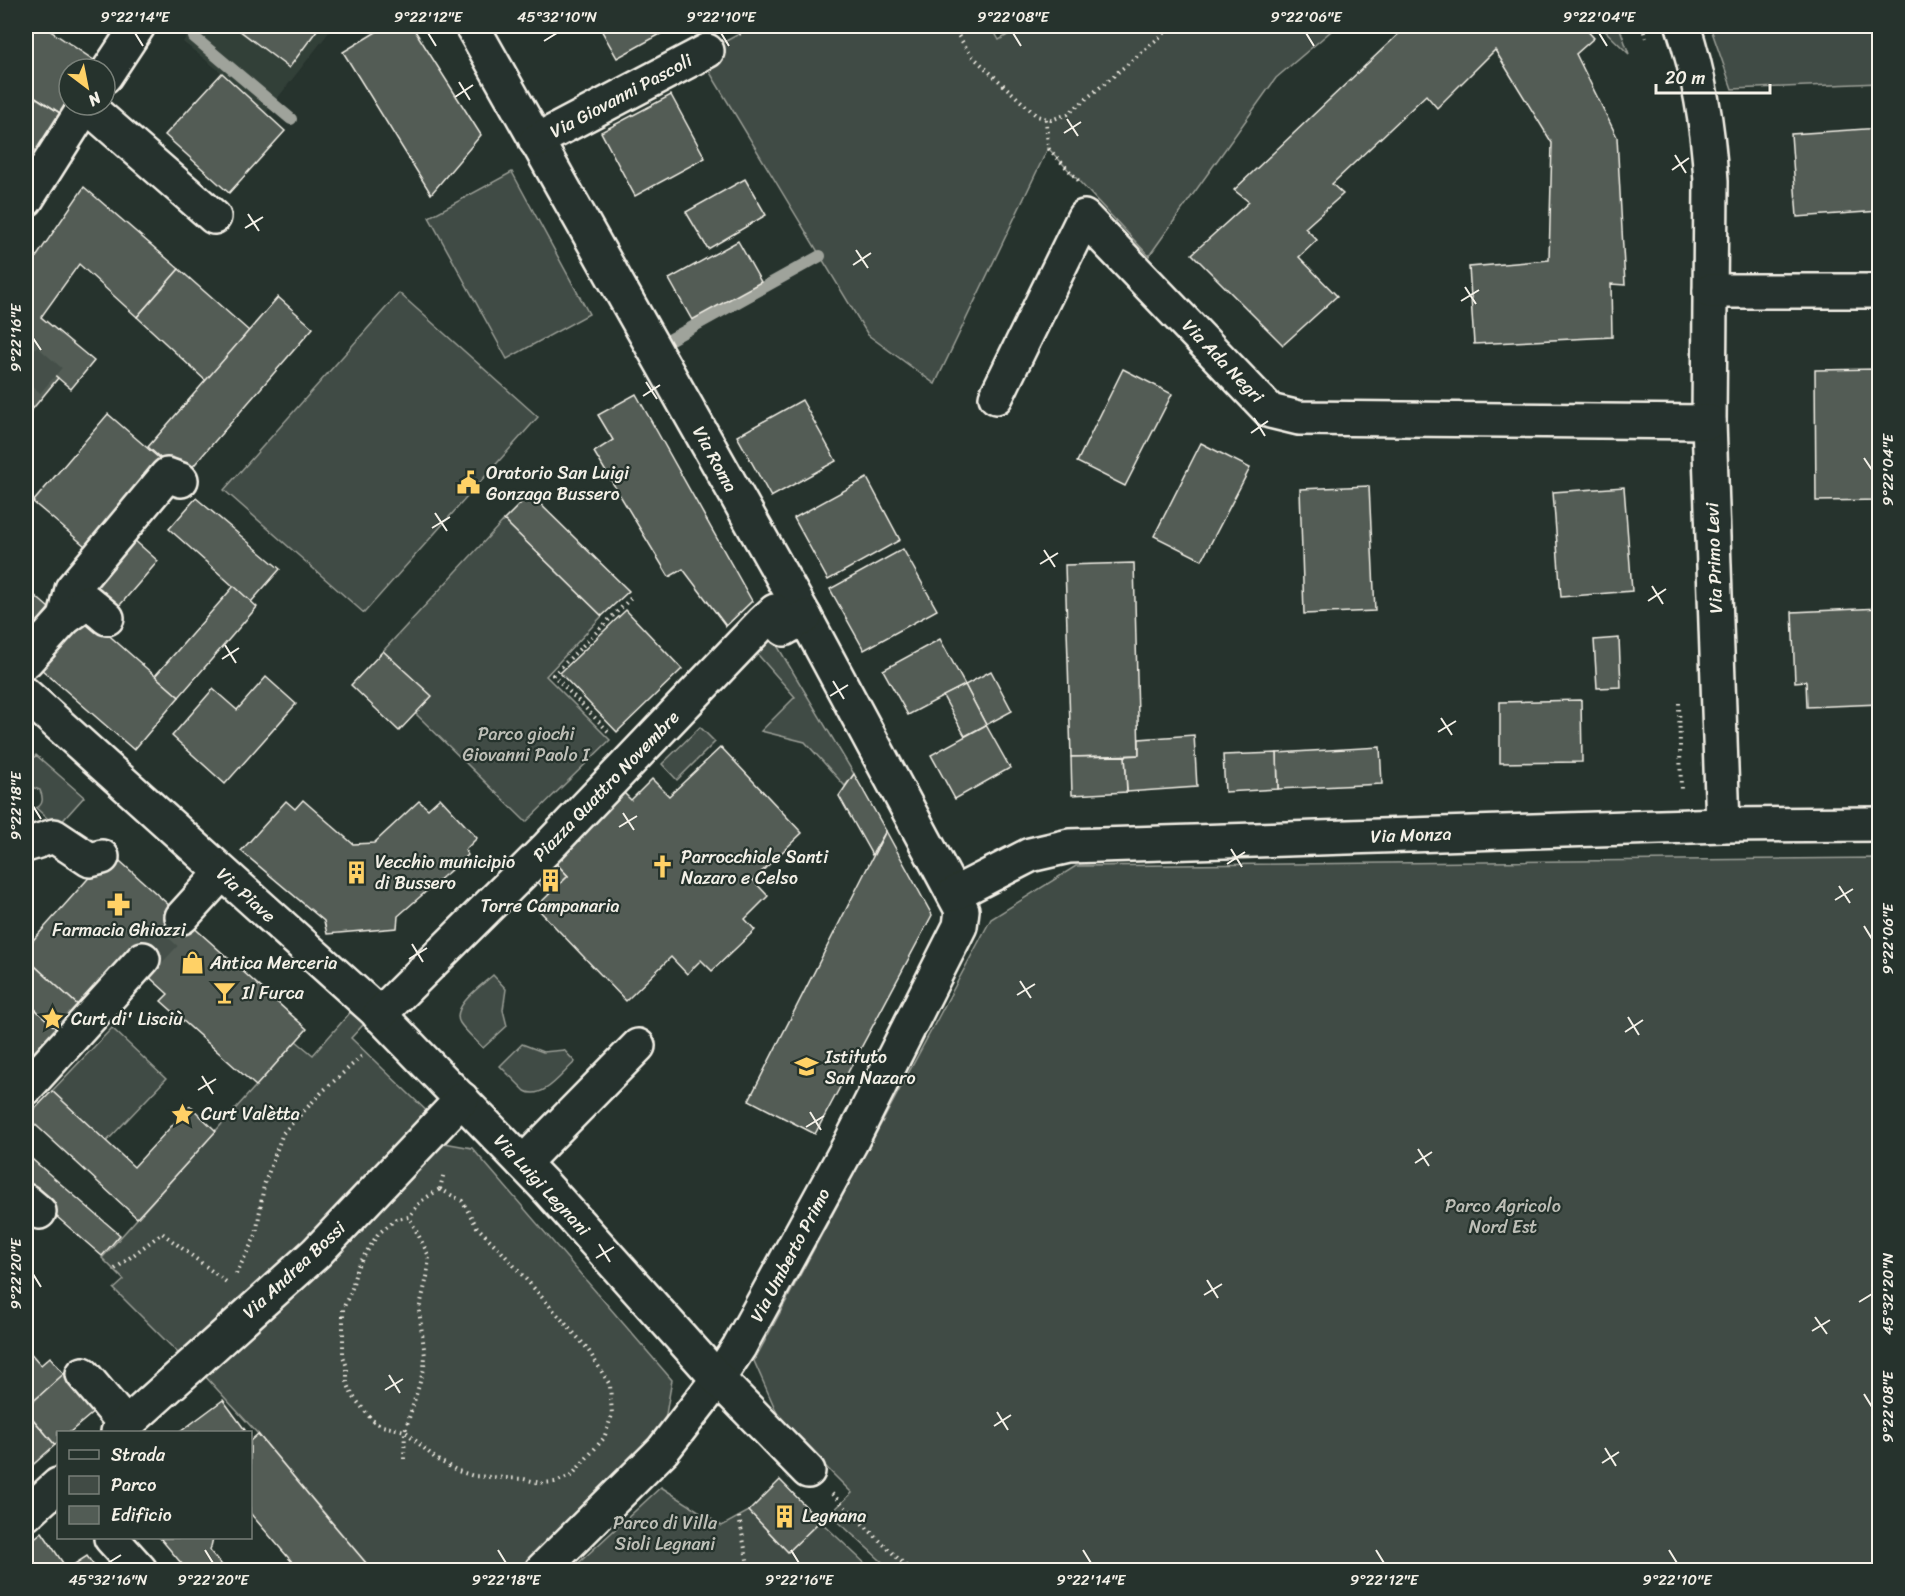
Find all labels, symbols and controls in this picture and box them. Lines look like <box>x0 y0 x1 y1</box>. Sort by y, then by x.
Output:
text: 9°22'14"E <box>101 4 171 30</box>
text: 9°22'12"E <box>394 4 464 30</box>
text: 45°32'10"N <box>517 4 598 30</box>
text: 9°22'10"E <box>687 4 757 30</box>
text: 9°22'08"E <box>977 4 1050 30</box>
text: 9°22'06"E <box>1270 4 1343 30</box>
text: 9°22'04"E <box>1563 4 1637 30</box>
street label: Via Giovanni Pascoli <box>544 44 699 147</box>
north arrow <box>57 57 117 117</box>
scale bar <box>1656 57 1770 95</box>
text: 20 m <box>1665 62 1705 94</box>
text: N <box>82 84 108 115</box>
text: 9°22'16"E <box>3 302 29 372</box>
street label: Via Ada Negri <box>1174 311 1273 412</box>
street label: Via Roma <box>684 420 746 498</box>
text: 9°22'04"E <box>1875 432 1901 506</box>
place label: Oratorio San Luigi Gonzaga Bussero <box>486 457 630 510</box>
public building icon: Oratorio San Luigi Gonzaga Bussero <box>455 470 481 496</box>
street label: Via Primo Levi <box>1696 501 1732 614</box>
street label: Piazza Quattro Novembre <box>525 702 688 869</box>
park label: Parco giochi Giovanni Paolo I <box>463 718 591 771</box>
text: 9°22'18"E <box>3 770 29 840</box>
street label: Via Monza <box>1370 818 1452 852</box>
place label: Parrocchiale Santi Nazaro e Celso <box>681 841 829 894</box>
place label: Vecchio municipio di Bussero <box>375 846 515 899</box>
church icon: Parrocchiale Santi Nazaro e Celso <box>650 854 676 880</box>
street label: Via Piave <box>209 859 283 931</box>
building icon: Vecchio municipio di Bussero <box>344 859 370 885</box>
building icon: Torre Campanaria <box>537 867 563 893</box>
place label: Torre Campanaria <box>481 890 619 922</box>
pharmacy icon: Farmacia Ghiozzi <box>106 891 132 917</box>
text: 9°22'06"E <box>1875 902 1901 975</box>
place label: Farmacia Ghiozzi <box>52 914 187 946</box>
place label: Antica Merceria <box>209 947 337 979</box>
shop icon: Antica Merceria <box>179 950 205 976</box>
place label: Il Furca <box>241 977 305 1009</box>
bar icon: Il Furca <box>211 980 237 1006</box>
place label: Curt di' Lisciù <box>71 1003 183 1035</box>
place icon: Curt di' Lisciù <box>40 1006 66 1032</box>
place label: Istituto San Nazaro <box>824 1041 916 1094</box>
school or university icon: Istituto San Nazaro <box>794 1054 820 1080</box>
place label: Curt Valètta <box>201 1098 300 1130</box>
place icon: Curt Valètta <box>170 1101 196 1127</box>
street label: Via Luigi Legnani <box>486 1126 599 1244</box>
street label: Via Umberto Primo <box>741 1182 839 1328</box>
park label: Parco Agricolo Nord Est <box>1445 1190 1561 1243</box>
street label: Via Andrea Bossi <box>235 1213 354 1327</box>
text: 9°22'20"E <box>3 1237 29 1310</box>
text: 45°32'20"N <box>1875 1252 1901 1335</box>
text: 9°22'08"E <box>1875 1370 1901 1443</box>
legend <box>57 1431 252 1539</box>
text: Strada <box>111 1439 166 1471</box>
text: Parco <box>111 1469 156 1501</box>
text: Edificio <box>111 1499 172 1531</box>
place label: Legnana <box>802 1500 866 1532</box>
building icon: Legnana <box>771 1503 797 1529</box>
park label: Parco di Villa Sioli Legnani <box>613 1507 718 1560</box>
text: 45°32'16"N <box>68 1567 148 1593</box>
text: 9°22'20"E <box>177 1567 250 1593</box>
text: 9°22'18"E <box>472 1567 542 1593</box>
text: 9°22'16"E <box>765 1567 835 1593</box>
text: 9°22'14"E <box>1057 1567 1127 1593</box>
text: 9°22'12"E <box>1350 1567 1420 1593</box>
text: 9°22'10"E <box>1643 1567 1713 1593</box>

